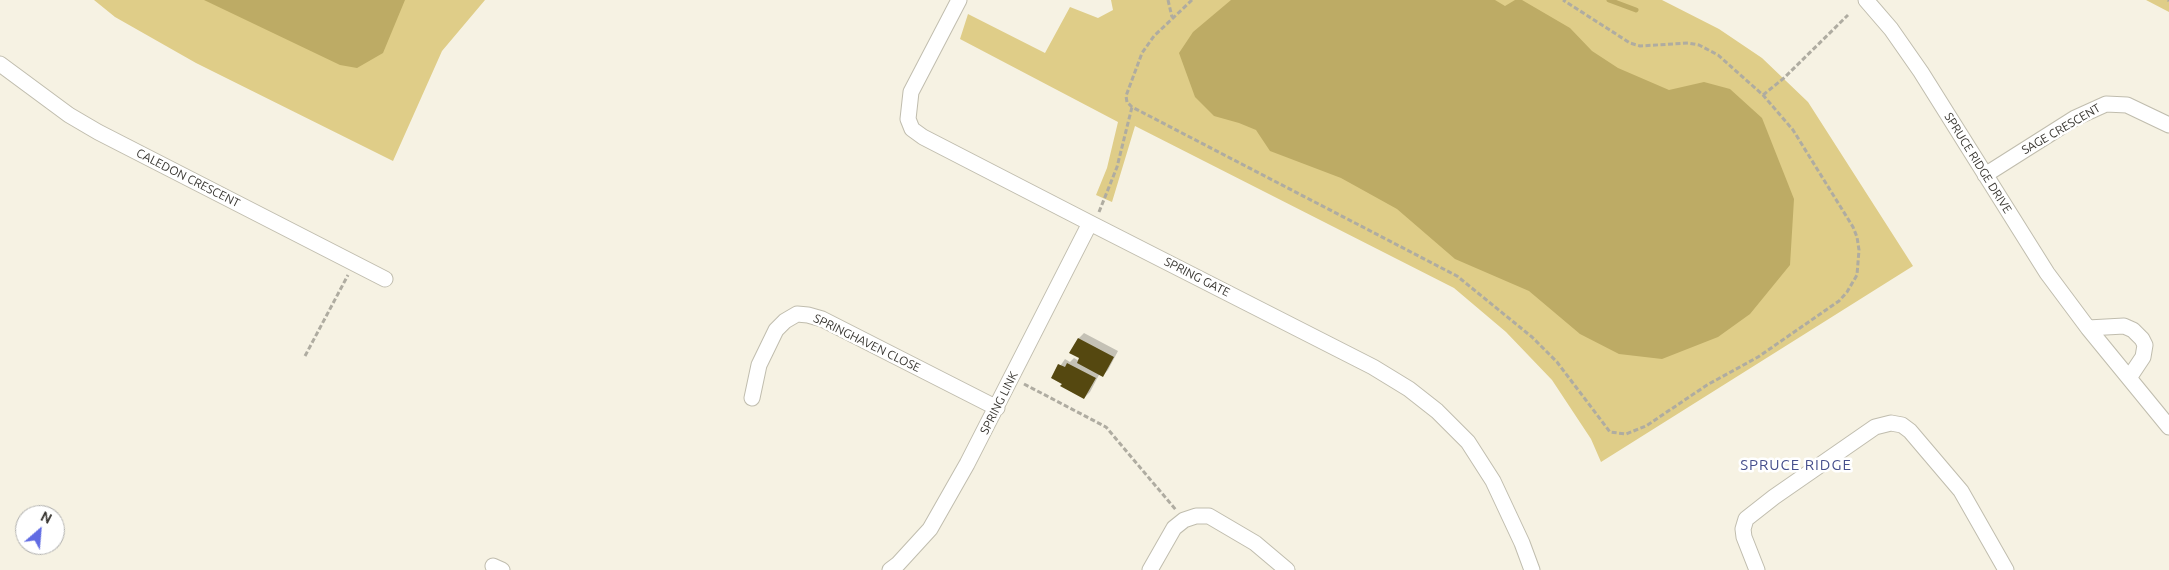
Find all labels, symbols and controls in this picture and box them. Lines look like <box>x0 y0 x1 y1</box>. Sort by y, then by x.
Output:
street label: SAGE CRESCENT <box>2019 101 2103 157</box>
street label: SPRUCE RIDGE DRIVE <box>1941 110 2015 216</box>
street label: CALEDON CRESCENT <box>134 146 242 210</box>
street label: SPRING GATE <box>1162 254 1232 300</box>
street label: SPRINGHAVEN CLOSE <box>811 311 923 375</box>
street label: SPRING LINK <box>977 369 1021 437</box>
district label: SPRUCE RIDGE <box>1739 456 1853 474</box>
north arrow <box>15 505 65 555</box>
text: N <box>38 508 55 527</box>

